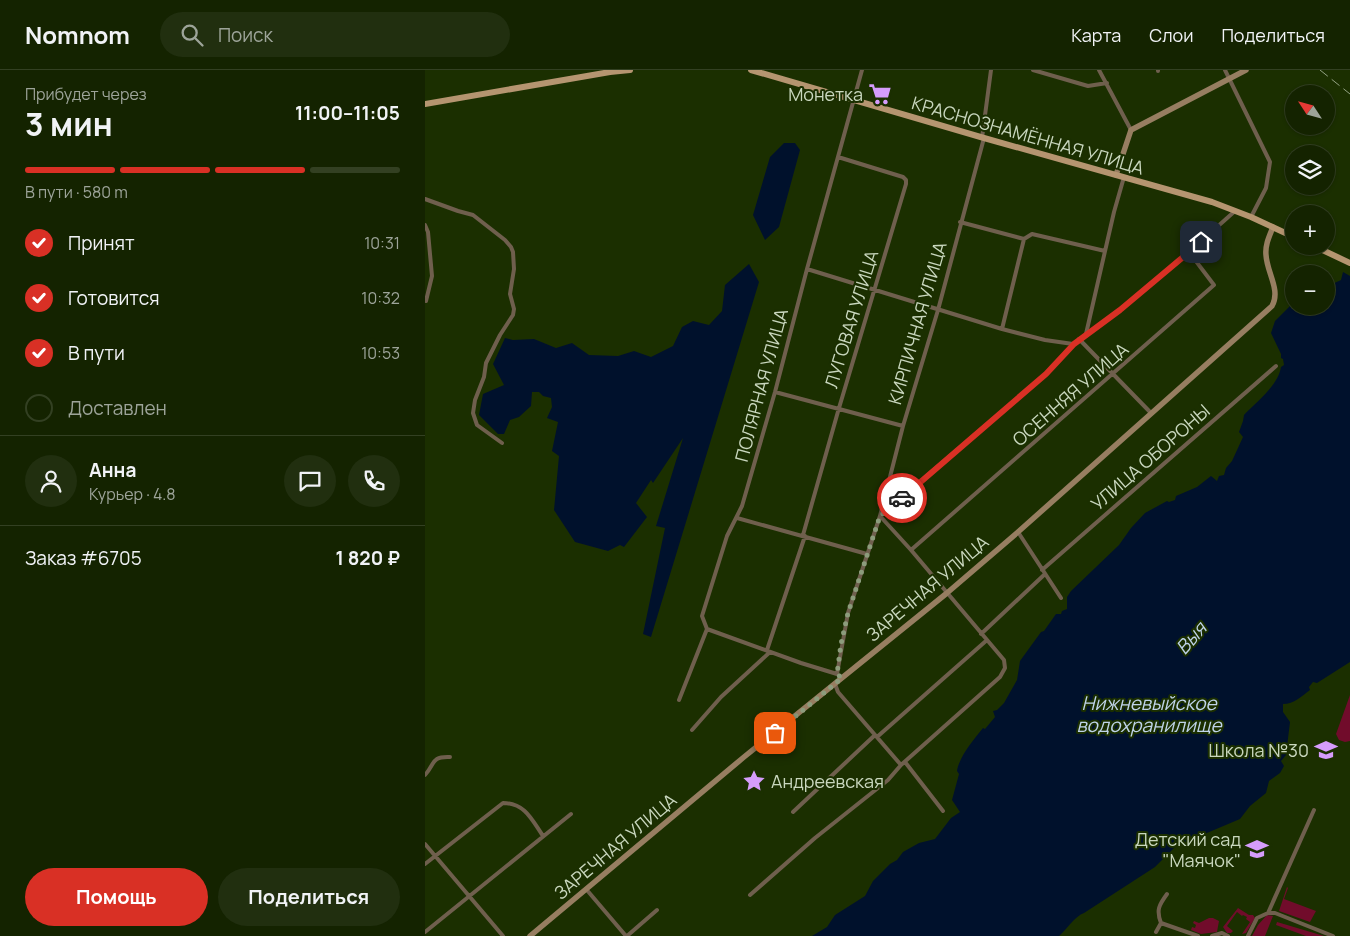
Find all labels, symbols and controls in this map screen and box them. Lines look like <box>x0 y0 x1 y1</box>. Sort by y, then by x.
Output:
search box <box>160 12 510 57</box>
text: Nomnom <box>25 18 130 51</box>
icon: search <box>178 21 206 49</box>
text: Поиск <box>218 22 273 48</box>
text: Карта <box>1071 23 1121 47</box>
text: Слои <box>1149 23 1193 47</box>
text: Поделиться <box>1221 23 1325 47</box>
supermarket icon: Монетка <box>867 81 893 107</box>
place label: Монетка <box>788 82 863 106</box>
text: Прибудет через <box>25 83 147 105</box>
north arrow <box>1285 85 1335 135</box>
map controls <box>1285 85 1335 315</box>
street label: КРАСНОЗНАМЁННАЯ УЛИЦА <box>909 90 1147 180</box>
text: 11:00–11:05 <box>295 100 400 126</box>
text: 3 мин <box>25 102 113 146</box>
button: layers <box>1285 145 1335 195</box>
text: В пути · 580 m <box>25 181 128 203</box>
button: + <box>1285 205 1335 255</box>
pin <box>1180 221 1222 263</box>
icon: home <box>1187 228 1215 256</box>
icon: check <box>25 229 53 257</box>
text: Принят <box>68 230 135 256</box>
text: 10:31 <box>364 232 400 254</box>
street label: КИРПИЧНАЯ УЛИЦА <box>882 238 952 407</box>
street label: ЛУГОВАЯ УЛИЦА <box>819 247 884 391</box>
button: − <box>1285 265 1335 315</box>
icon: check <box>25 284 53 312</box>
text: Готовится <box>68 285 160 311</box>
text: 10:32 <box>361 287 400 309</box>
street label: ПОЛЯРНАЯ УЛИЦА <box>729 305 793 464</box>
street label: ОСЕННЯЯ УЛИЦА <box>1007 337 1134 451</box>
icon: check <box>25 339 53 367</box>
text: В пути <box>68 340 125 366</box>
text: 10:53 <box>361 342 400 364</box>
text: Доставлен <box>68 395 167 421</box>
street label: УЛИЦА ОБОРОНЫ <box>1085 399 1215 515</box>
button: person <box>25 455 77 507</box>
button: chat <box>284 455 336 507</box>
button: phone <box>348 455 400 507</box>
text: Анна <box>89 457 136 483</box>
courier <box>877 473 927 523</box>
text: Курьер · 4.8 <box>89 483 176 505</box>
icon: car <box>888 484 916 512</box>
street label: ЗАРЕЧНАЯ УЛИЦА <box>861 529 994 646</box>
text: Заказ #6705 <box>25 545 142 571</box>
text: 1 820 ₽ <box>336 545 400 571</box>
water label: Выя <box>1170 615 1213 660</box>
water label: Нижневыйское водохранилище <box>1076 690 1223 738</box>
pin <box>754 712 796 754</box>
icon: bag <box>761 719 789 747</box>
school or university icon: Школа №30 <box>1313 737 1339 763</box>
place label: Школа №30 <box>1208 738 1309 762</box>
place icon: Андреевская <box>741 768 767 794</box>
place label: Андреевская <box>771 769 884 793</box>
street label: ЗАРЕЧНАЯ УЛИЦА <box>549 787 682 904</box>
place label: Детский сад "Маячок" <box>1135 827 1241 872</box>
school or university icon: Детский сад "Маячок" <box>1244 836 1270 862</box>
button: Помощь <box>25 868 208 926</box>
button: Поделиться <box>218 868 400 926</box>

